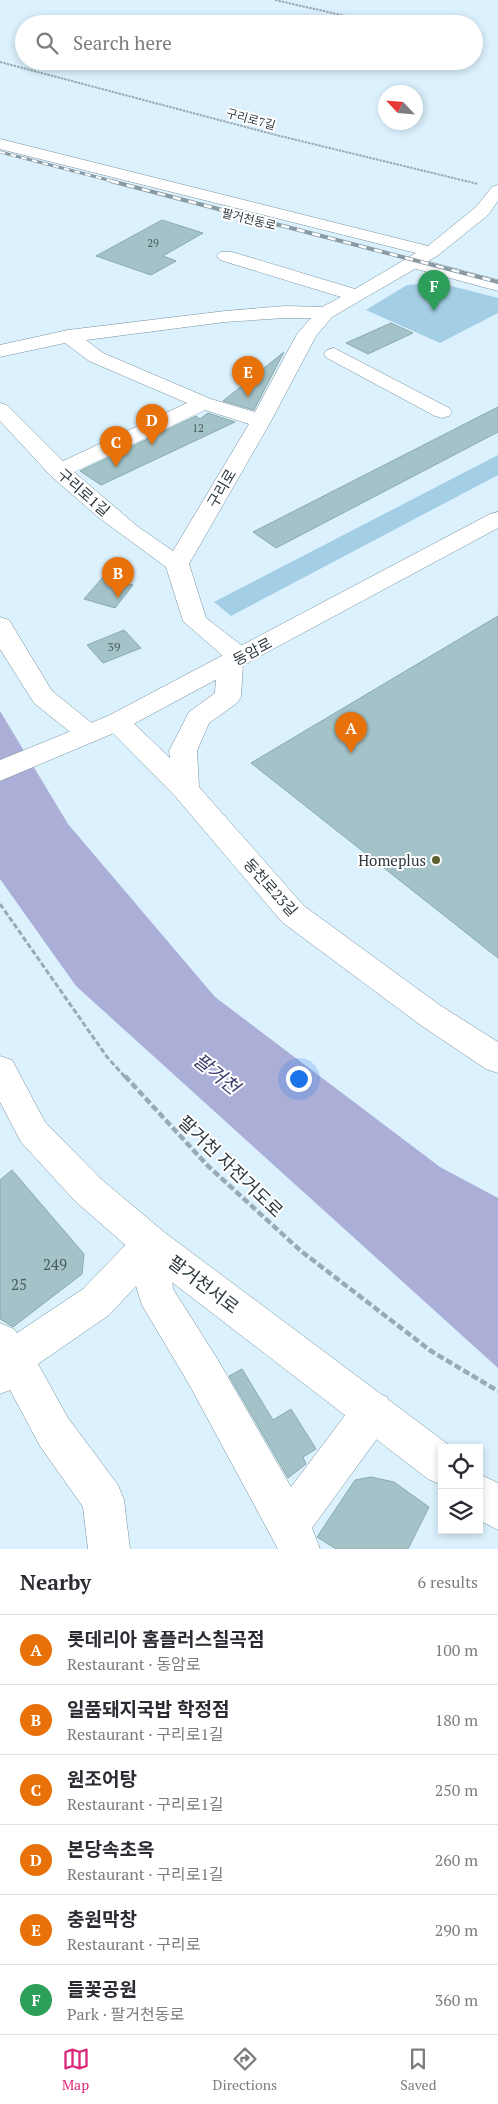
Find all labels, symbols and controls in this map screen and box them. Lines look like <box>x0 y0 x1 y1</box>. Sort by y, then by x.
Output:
search box <box>15 15 483 70</box>
icon: search <box>33 29 61 57</box>
text: Search here <box>73 30 172 55</box>
north arrow <box>378 85 423 130</box>
street label: 구리로7길 <box>225 105 277 133</box>
street label: 팔거천동로 <box>220 205 278 233</box>
house number: 29 <box>147 236 159 250</box>
pin: F <box>418 270 450 311</box>
pin: E <box>232 356 264 397</box>
pin: D <box>136 404 168 445</box>
house number: 12 <box>192 421 204 435</box>
pin: C <box>100 426 132 467</box>
street label: 구리로1길 <box>54 464 114 520</box>
street label: 구리로 <box>202 465 240 511</box>
pin: B <box>102 557 134 598</box>
street label: 동암로 <box>229 632 275 670</box>
house number: 39 <box>108 639 120 654</box>
pin: A <box>335 712 367 753</box>
place label: Homeplus <box>358 850 426 870</box>
street label: 동천로23길 <box>240 854 302 920</box>
marker: Homeplus <box>430 854 442 866</box>
water label: 팔거천 <box>189 1047 246 1100</box>
your location <box>286 1066 312 1092</box>
street label: 팔거천 자전거도로 <box>173 1110 289 1222</box>
street label: 팔거천서로 <box>164 1249 244 1319</box>
house number: 249 <box>43 1254 67 1274</box>
house number: 25 <box>11 1274 27 1294</box>
map controls <box>438 1444 483 1534</box>
button: locate <box>438 1444 483 1489</box>
button: layers <box>438 1489 483 1534</box>
text: Nearby <box>20 1568 91 1596</box>
text: 6 results <box>418 1571 478 1593</box>
text: 롯데리아 홈플러스칠곡점 <box>67 1626 264 1651</box>
text: A <box>30 1639 42 1661</box>
text: 100 m <box>435 1639 478 1661</box>
text: Restaurant · 동암로 <box>67 1653 201 1675</box>
text: 일품돼지국밥 학정점 <box>67 1696 229 1721</box>
text: B <box>31 1709 41 1731</box>
text: 180 m <box>435 1709 478 1731</box>
text: Restaurant · 구리로1길 <box>67 1723 224 1745</box>
text: 원조어탕 <box>67 1766 137 1791</box>
text: C <box>31 1779 41 1801</box>
text: 250 m <box>435 1779 478 1801</box>
text: Restaurant · 구리로1길 <box>67 1793 224 1815</box>
text: 본당속초옥 <box>67 1836 154 1861</box>
text: D <box>30 1849 42 1871</box>
text: 260 m <box>435 1849 478 1871</box>
text: Restaurant · 구리로1길 <box>67 1863 224 1885</box>
text: 충원막창 <box>67 1906 137 1931</box>
text: E <box>31 1919 41 1941</box>
text: 290 m <box>435 1919 478 1941</box>
text: Restaurant · 구리로 <box>67 1933 201 1955</box>
text: 들꽃공원 <box>67 1976 137 2001</box>
text: F <box>31 1989 41 2011</box>
text: 360 m <box>435 1989 478 2011</box>
text: Park · 팔거천동로 <box>67 2003 184 2025</box>
tab: Map <box>62 2045 90 2094</box>
tab: Directions <box>213 2045 277 2094</box>
tab: Saved <box>400 2045 436 2094</box>

